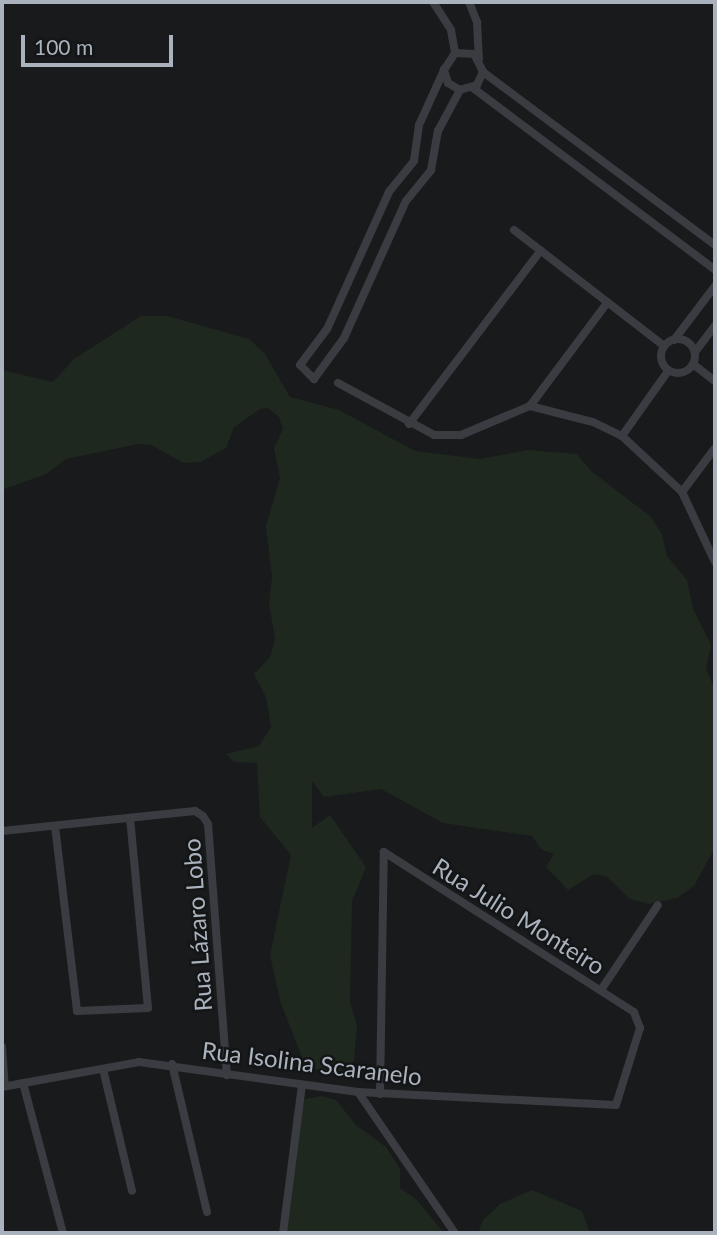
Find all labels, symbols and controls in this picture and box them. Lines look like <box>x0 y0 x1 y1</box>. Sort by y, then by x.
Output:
scale bar <box>24 21 177 65</box>
text: 100 m <box>34 34 93 59</box>
street label: Rua Lázaro Lobo <box>177 838 217 1012</box>
street label: Rua Julio Monteiro <box>427 851 611 981</box>
street label: Rua Isolina Scaranelo <box>200 1035 424 1091</box>

